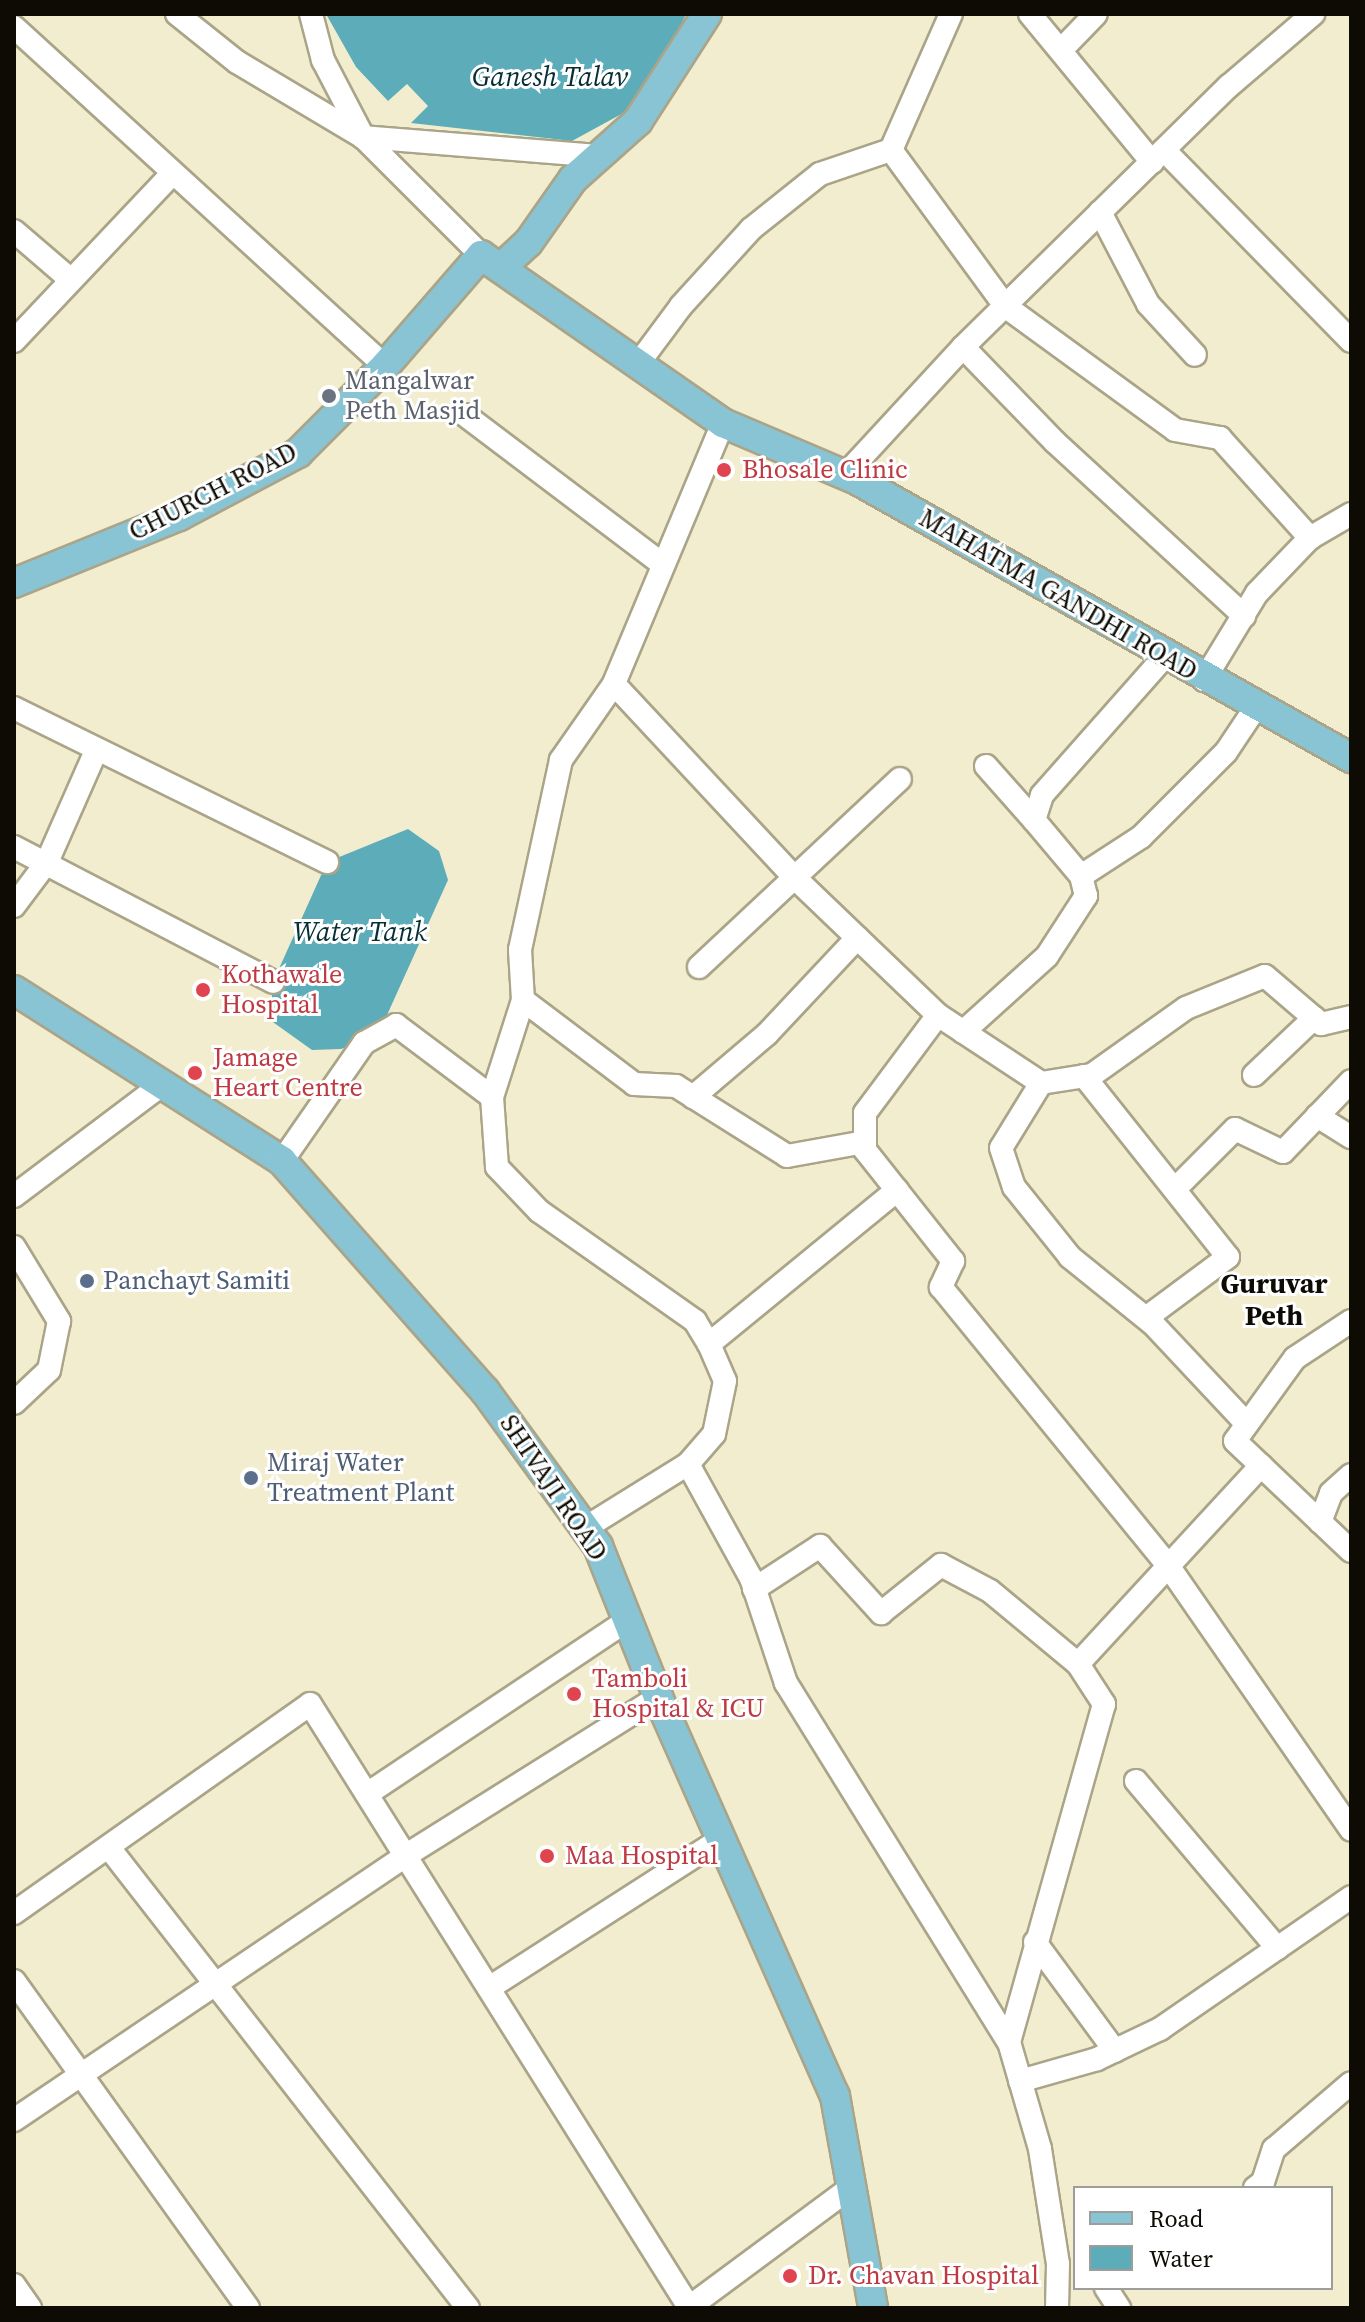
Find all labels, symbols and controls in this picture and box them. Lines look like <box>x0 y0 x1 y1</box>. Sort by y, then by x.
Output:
water label: Ganesh Talav <box>472 59 628 93</box>
place label: Mangalwar Peth Masjid <box>345 365 480 426</box>
marker: Mangalwar Peth Masjid <box>320 387 338 405</box>
street label: CHURCH ROAD <box>124 436 302 548</box>
place label: Bhosale Clinic <box>742 454 908 486</box>
marker: Bhosale Clinic <box>713 459 735 481</box>
street label: MAHATMA GANDHI ROAD <box>914 503 1202 687</box>
water label: Water Tank <box>293 914 427 948</box>
place label: Kothawale Hospital <box>221 959 342 1020</box>
marker: Kothawale Hospital <box>192 979 214 1001</box>
place label: Jamage Heart Centre <box>213 1042 363 1104</box>
marker: Jamage Heart Centre <box>184 1062 206 1084</box>
place label: Panchayt Samiti <box>103 1265 290 1297</box>
district label: Guruvar Peth <box>1220 1266 1328 1332</box>
marker: Panchayt Samiti <box>78 1272 96 1290</box>
street label: SHIVAJI ROAD <box>493 1409 613 1567</box>
place label: Miraj Water Treatment Plant <box>267 1447 454 1508</box>
marker: Miraj Water Treatment Plant <box>242 1469 260 1487</box>
place label: Tamboli Hospital & ICU <box>592 1663 765 1724</box>
marker: Tamboli Hospital & ICU <box>563 1683 585 1705</box>
place label: Maa Hospital <box>565 1840 718 1872</box>
marker: Maa Hospital <box>536 1845 558 1867</box>
legend <box>1073 2186 1333 2290</box>
text: Road <box>1149 2202 1203 2235</box>
text: Water <box>1149 2242 1213 2275</box>
place label: Dr. Chavan Hospital <box>808 2260 1039 2292</box>
marker: Dr. Chavan Hospital <box>779 2265 801 2287</box>

